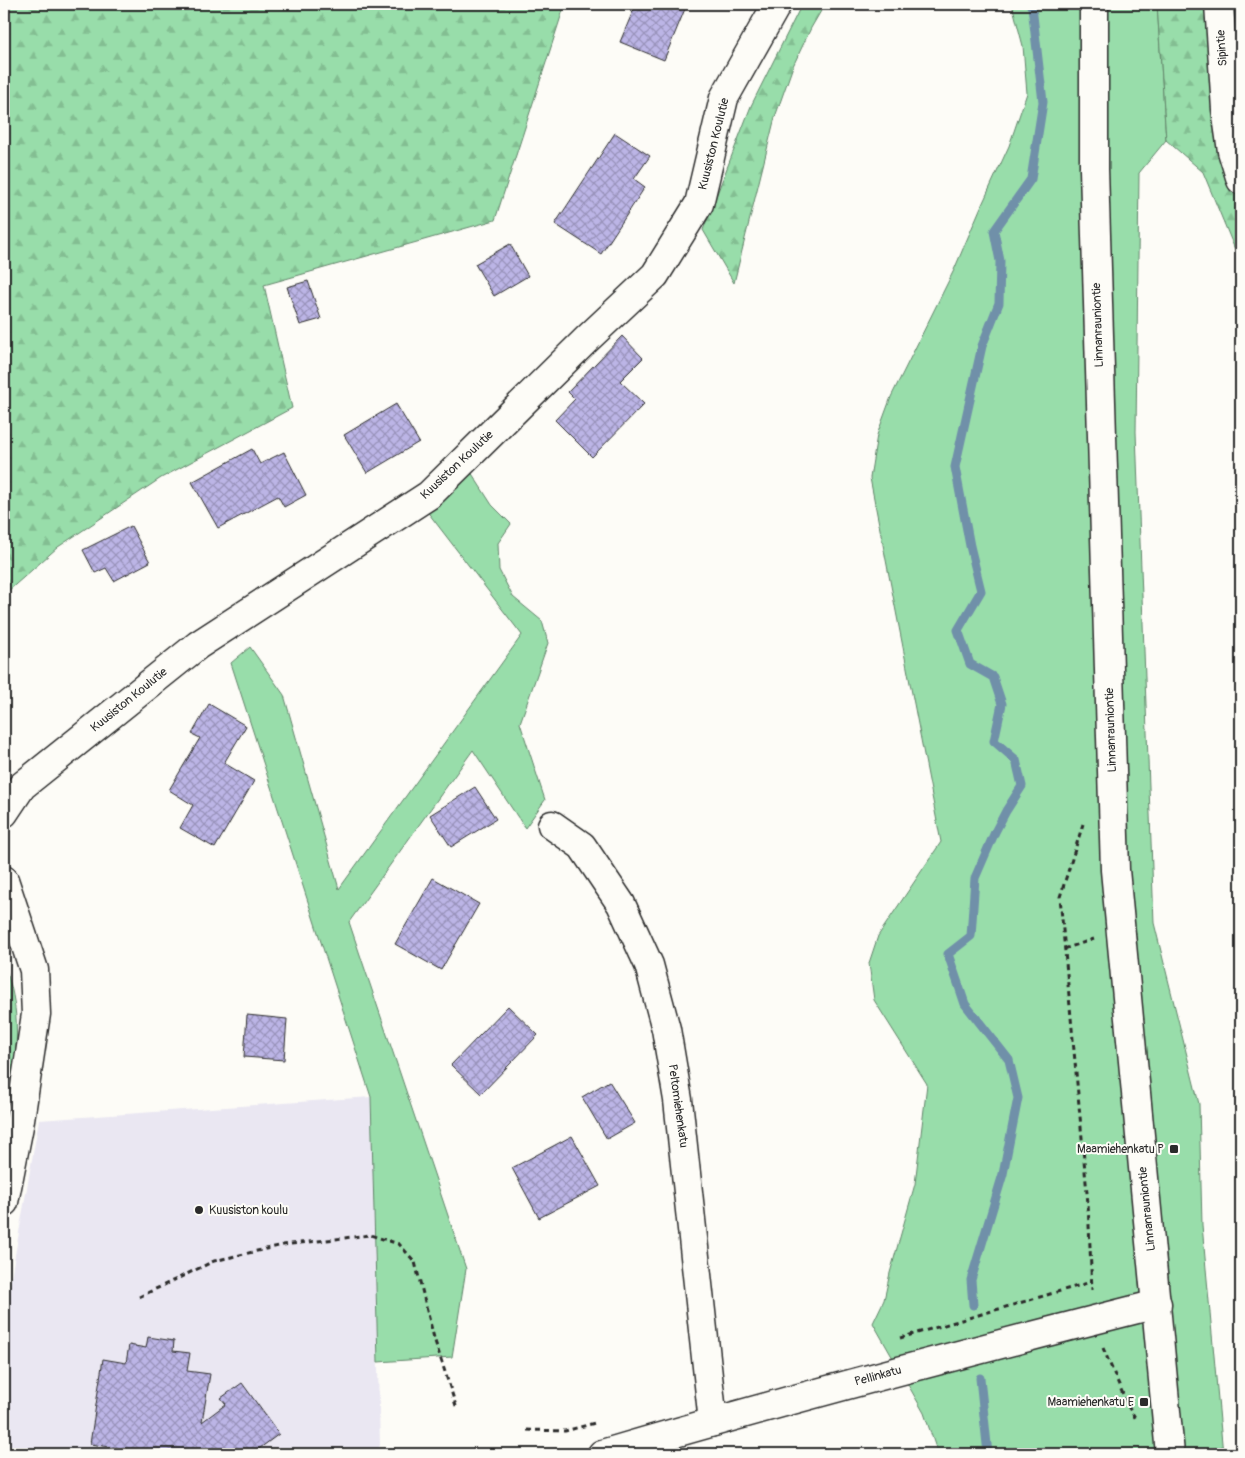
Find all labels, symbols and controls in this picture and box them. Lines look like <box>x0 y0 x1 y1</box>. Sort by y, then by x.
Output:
street label: Sipintie <box>1213 29 1231 67</box>
street label: Kuusiston Koulutie <box>695 96 733 192</box>
street label: Linnanrauniontie <box>1089 282 1107 368</box>
street label: Kuusiston Koulutie <box>417 427 497 503</box>
street label: Kuusiston Koulutie <box>88 664 170 735</box>
street label: Linnanrauniontie <box>1102 687 1120 773</box>
street label: Peltomiehenkatu <box>665 1063 691 1149</box>
place label: Maamiehenkatu P <box>1077 1142 1164 1157</box>
marker: Maamiehenkatu P <box>1168 1143 1180 1155</box>
street label: Linnanrauniontie <box>1135 1166 1159 1252</box>
place label: Kuusiston koulu <box>209 1203 288 1218</box>
marker: Kuusiston koulu <box>193 1204 205 1216</box>
street label: Pellinkatu <box>853 1363 903 1389</box>
place label: Maamiehenkatu E <box>1047 1395 1134 1410</box>
marker: Maamiehenkatu E <box>1138 1396 1150 1408</box>

